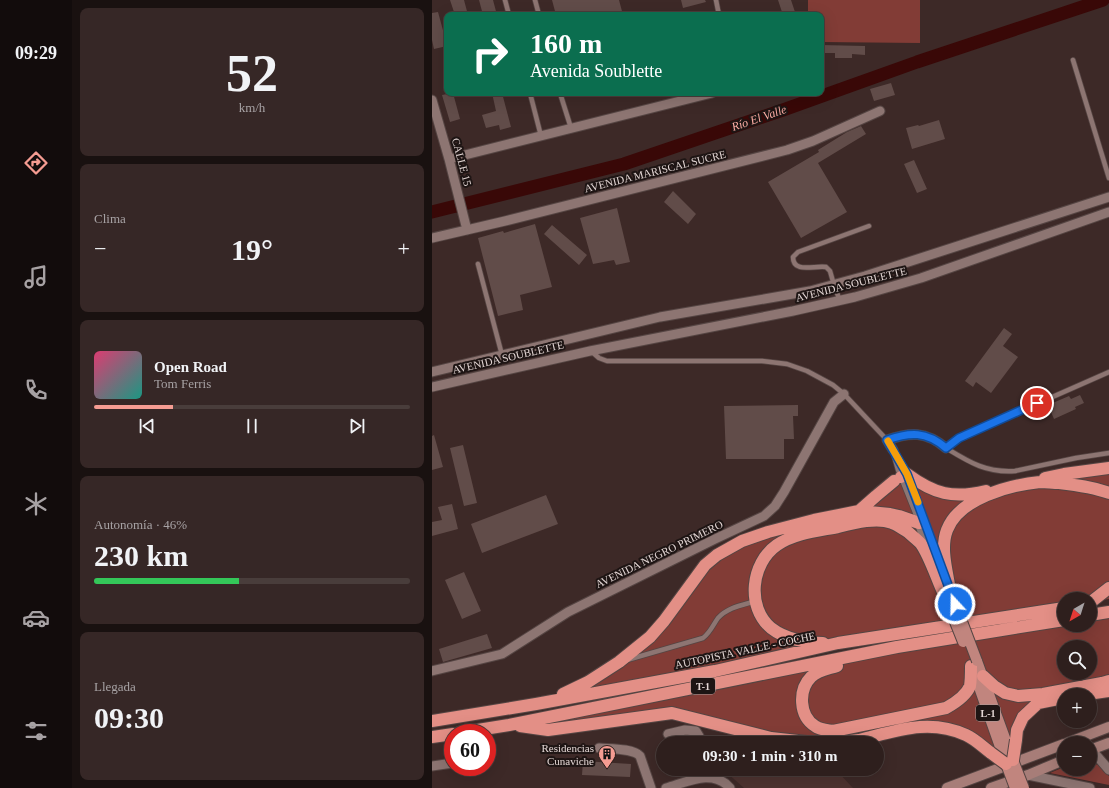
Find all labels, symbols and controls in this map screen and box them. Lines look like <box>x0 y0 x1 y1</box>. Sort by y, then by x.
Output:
icon: right <box>464 28 516 80</box>
text: 160 m <box>530 28 602 59</box>
text: 09:29 <box>15 43 57 63</box>
text: 52 <box>226 45 278 102</box>
text: Avenida Soublette <box>530 61 662 81</box>
text: km/h <box>239 100 265 115</box>
water label: Río El Valle <box>729 102 789 134</box>
street label: CALLE 15 <box>450 137 474 188</box>
street label: AVENIDA MARISCAL SUCRE <box>583 148 727 194</box>
icon: directions <box>22 149 50 177</box>
text: Clima <box>94 211 126 226</box>
text: 19° <box>231 233 273 266</box>
text: − <box>94 236 106 261</box>
text: + <box>398 236 410 261</box>
icon: music <box>22 263 50 291</box>
street label: AVENIDA SOUBLETTE <box>794 264 908 304</box>
street label: AVENIDA SOUBLETTE <box>451 338 565 376</box>
text: Open Road <box>154 359 227 375</box>
icon: phone <box>22 376 50 404</box>
text: Tom Ferris <box>154 376 211 391</box>
pin <box>1020 386 1054 420</box>
icon: arrive <box>1026 392 1048 414</box>
icon: previous <box>136 415 158 437</box>
icon: pause <box>241 415 263 437</box>
icon: next <box>346 415 368 437</box>
icon: climate <box>22 490 50 518</box>
text: Autonomía · 46% <box>94 517 187 532</box>
street label: AVENIDA NEGRO PRIMERO <box>593 518 725 590</box>
text: 230 km <box>94 539 188 572</box>
position arrow <box>934 583 976 625</box>
north arrow <box>1057 592 1097 632</box>
map controls <box>1057 592 1097 776</box>
icon: car <box>22 604 50 632</box>
street label: AUTOPISTA VALLE - COCHE <box>674 629 816 671</box>
button: search <box>1057 640 1097 680</box>
road number: T-1 <box>691 678 715 694</box>
text: Llegada <box>94 679 136 694</box>
button: + <box>1057 688 1097 728</box>
text: 09:30 <box>94 701 164 734</box>
road number: L-1 <box>976 705 1000 721</box>
icon: filters <box>22 717 50 745</box>
speed limit sign: 60 <box>444 724 496 776</box>
button: − <box>1057 736 1097 776</box>
place label: Residencias Cunaviche <box>541 742 594 767</box>
building icon: Residencias Cunaviche <box>597 744 617 769</box>
text: 09:30 · 1 min · 310 m <box>703 748 838 764</box>

